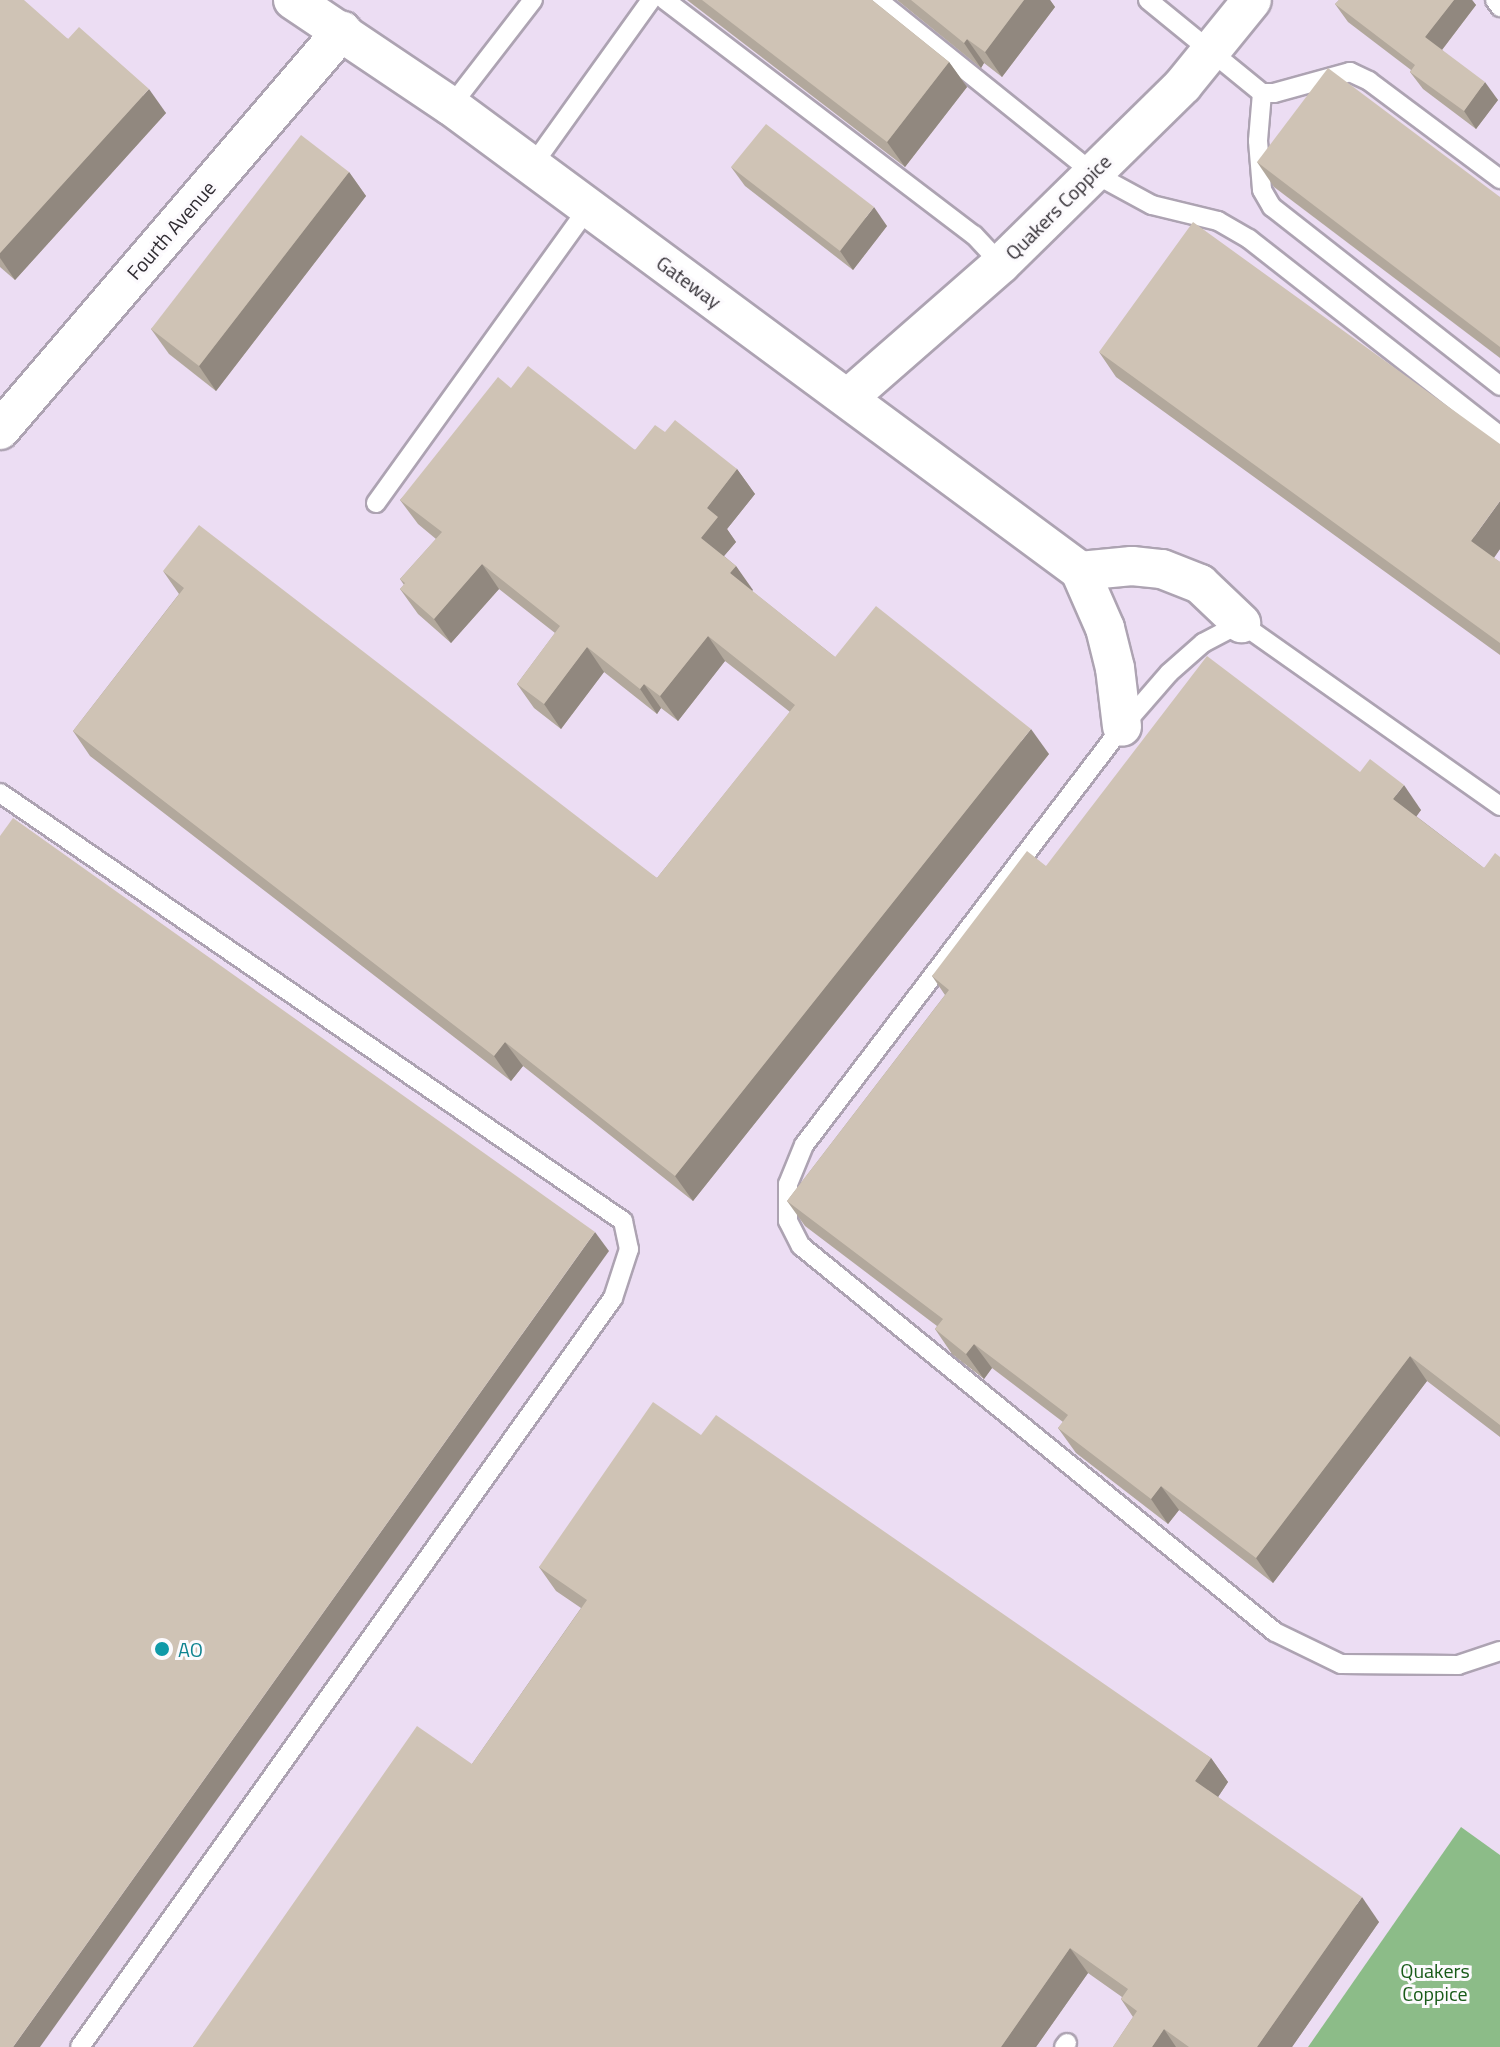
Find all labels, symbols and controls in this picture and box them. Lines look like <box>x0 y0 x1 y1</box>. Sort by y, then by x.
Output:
street label: Quakers Coppice <box>1000 149 1116 265</box>
street label: Fourth Avenue <box>122 176 220 284</box>
street label: Gateway <box>652 251 726 313</box>
place label: AO <box>178 1637 203 1661</box>
marker: AO <box>153 1640 171 1658</box>
park label: Quakers Coppice <box>1400 1958 1470 2005</box>

